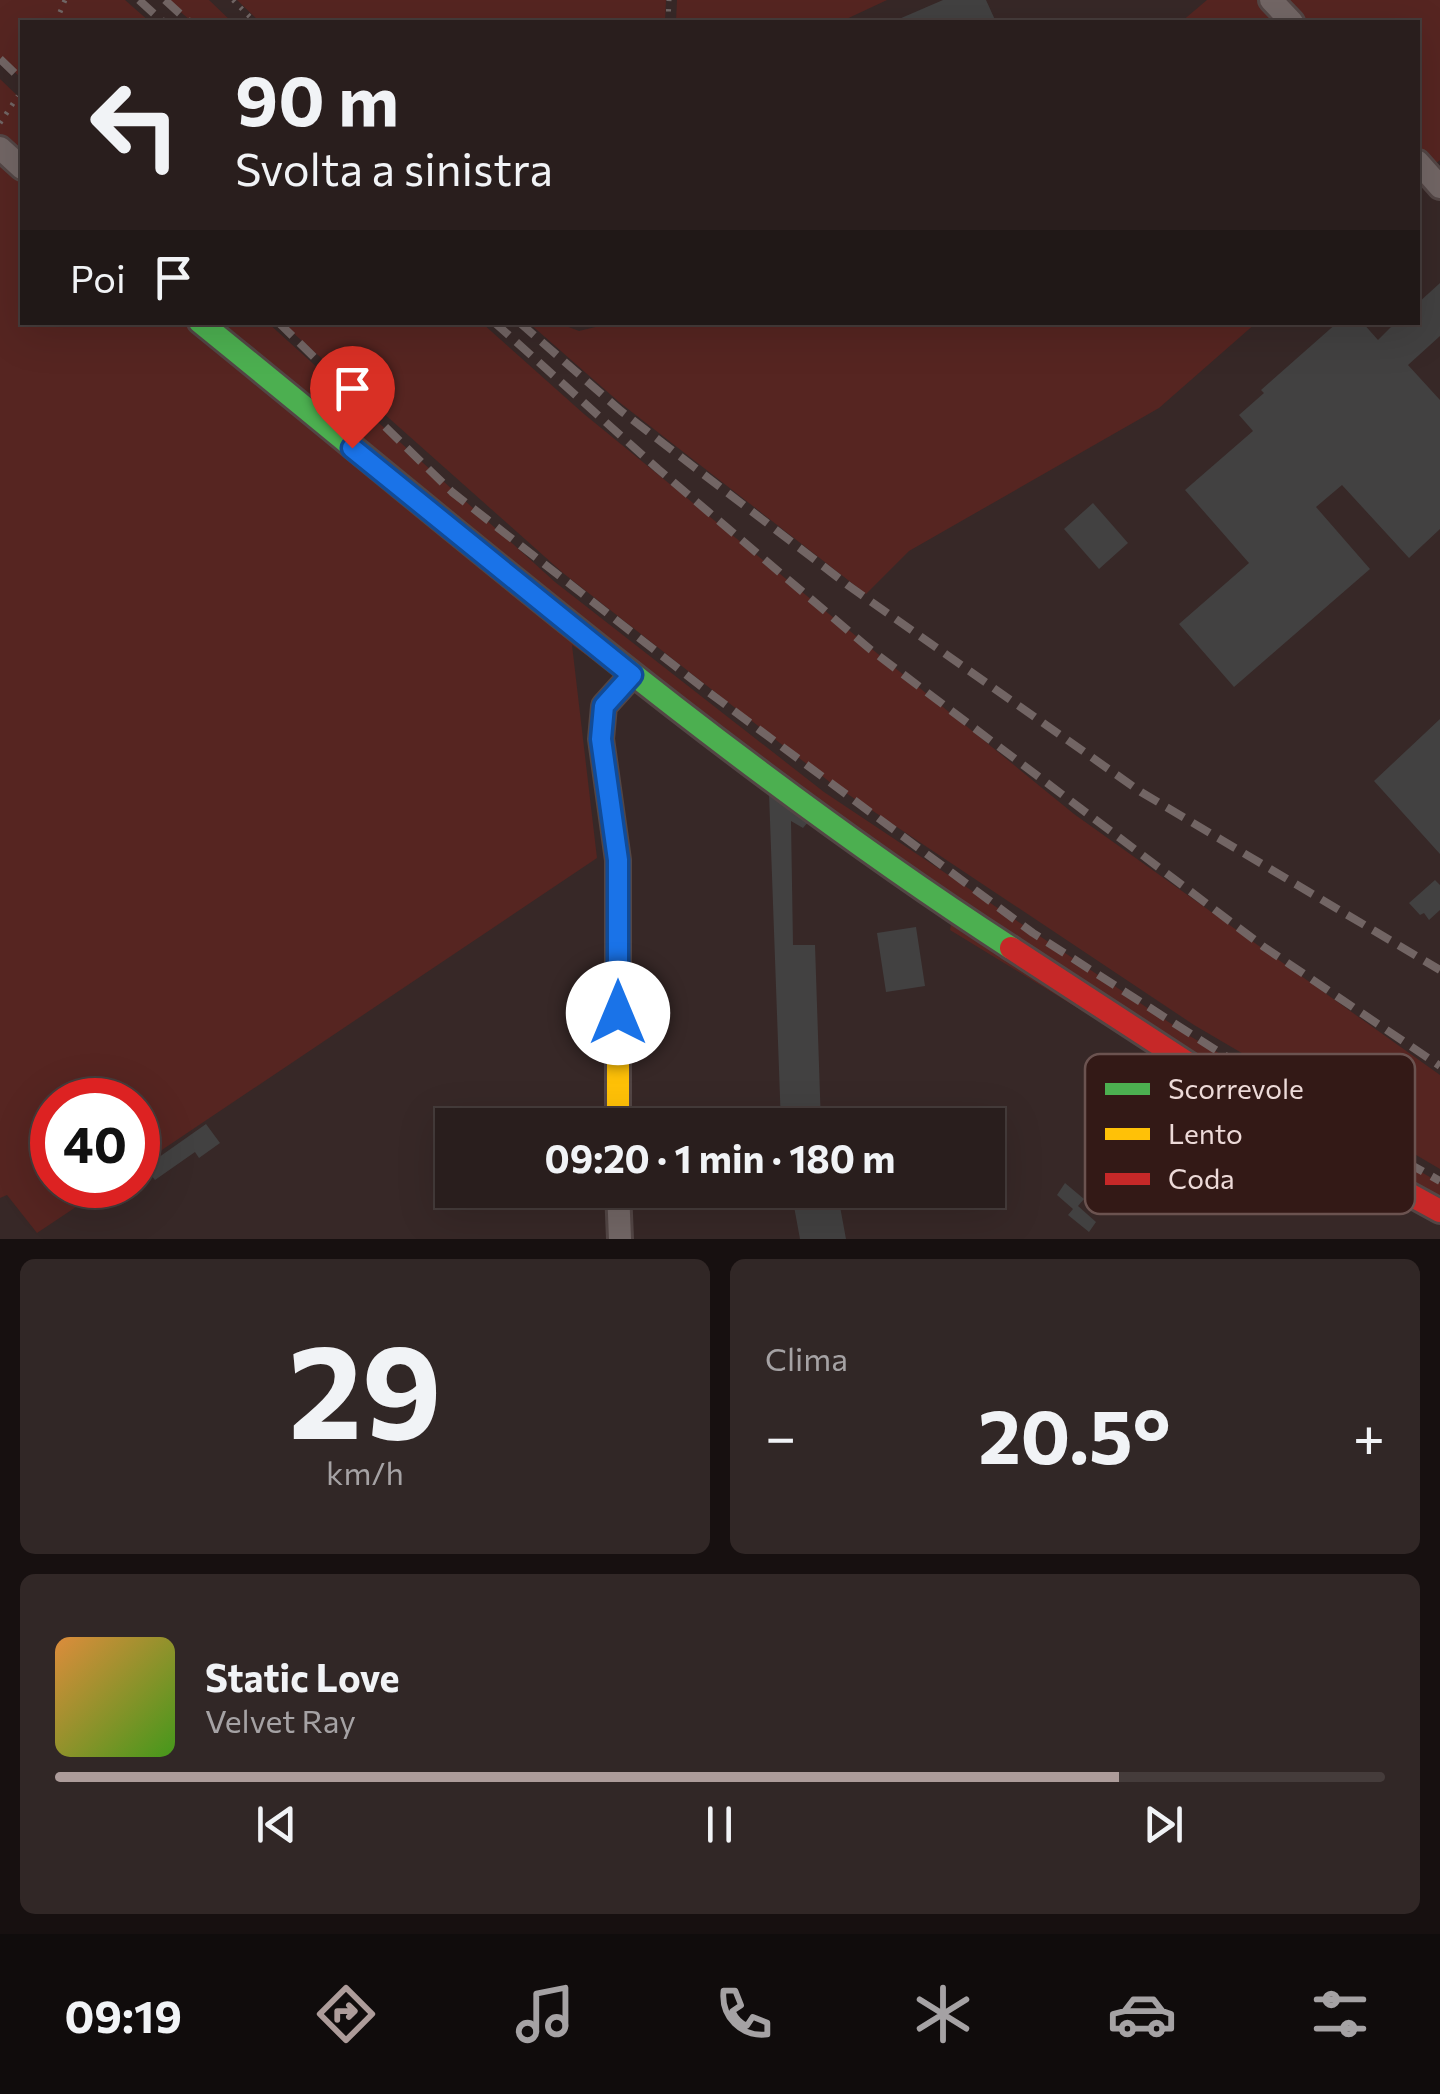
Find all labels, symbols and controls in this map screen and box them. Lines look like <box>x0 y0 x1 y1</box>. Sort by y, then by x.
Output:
text: 90 m <box>235 55 399 140</box>
icon: left <box>70 60 200 190</box>
text: Svolta a sinistra <box>235 140 553 195</box>
icon: arrive <box>146 250 201 305</box>
text: Poi <box>70 254 126 301</box>
pin <box>310 346 395 449</box>
icon: arrive <box>325 361 380 416</box>
position arrow <box>566 961 670 1065</box>
legend <box>1085 1054 1415 1214</box>
text: Scorrevole <box>1168 1071 1304 1105</box>
speed limit sign: 40 <box>30 1078 160 1208</box>
text: Lento <box>1168 1116 1243 1150</box>
text: 09:20 · 1 min · 180 m <box>544 1134 896 1181</box>
text: Coda <box>1168 1161 1235 1195</box>
text: 29 <box>288 1307 442 1466</box>
text: Clima <box>765 1338 848 1378</box>
text: 20.5° <box>978 1388 1171 1479</box>
text: − <box>765 1401 796 1468</box>
text: + <box>1353 1401 1385 1468</box>
text: km/h <box>326 1452 404 1492</box>
text: Static Love <box>205 1653 400 1700</box>
text: Velvet Ray <box>205 1700 356 1740</box>
icon: previous <box>249 1797 304 1852</box>
icon: pause <box>692 1797 747 1852</box>
icon: next <box>1136 1797 1191 1852</box>
icon: directions <box>311 1979 381 2049</box>
icon: music <box>510 1979 580 2049</box>
icon: phone <box>709 1979 779 2049</box>
icon: climate <box>908 1979 978 2049</box>
icon: car <box>1107 1979 1177 2049</box>
icon: filters <box>1305 1979 1375 2049</box>
text: 09:19 <box>64 1987 182 2042</box>

